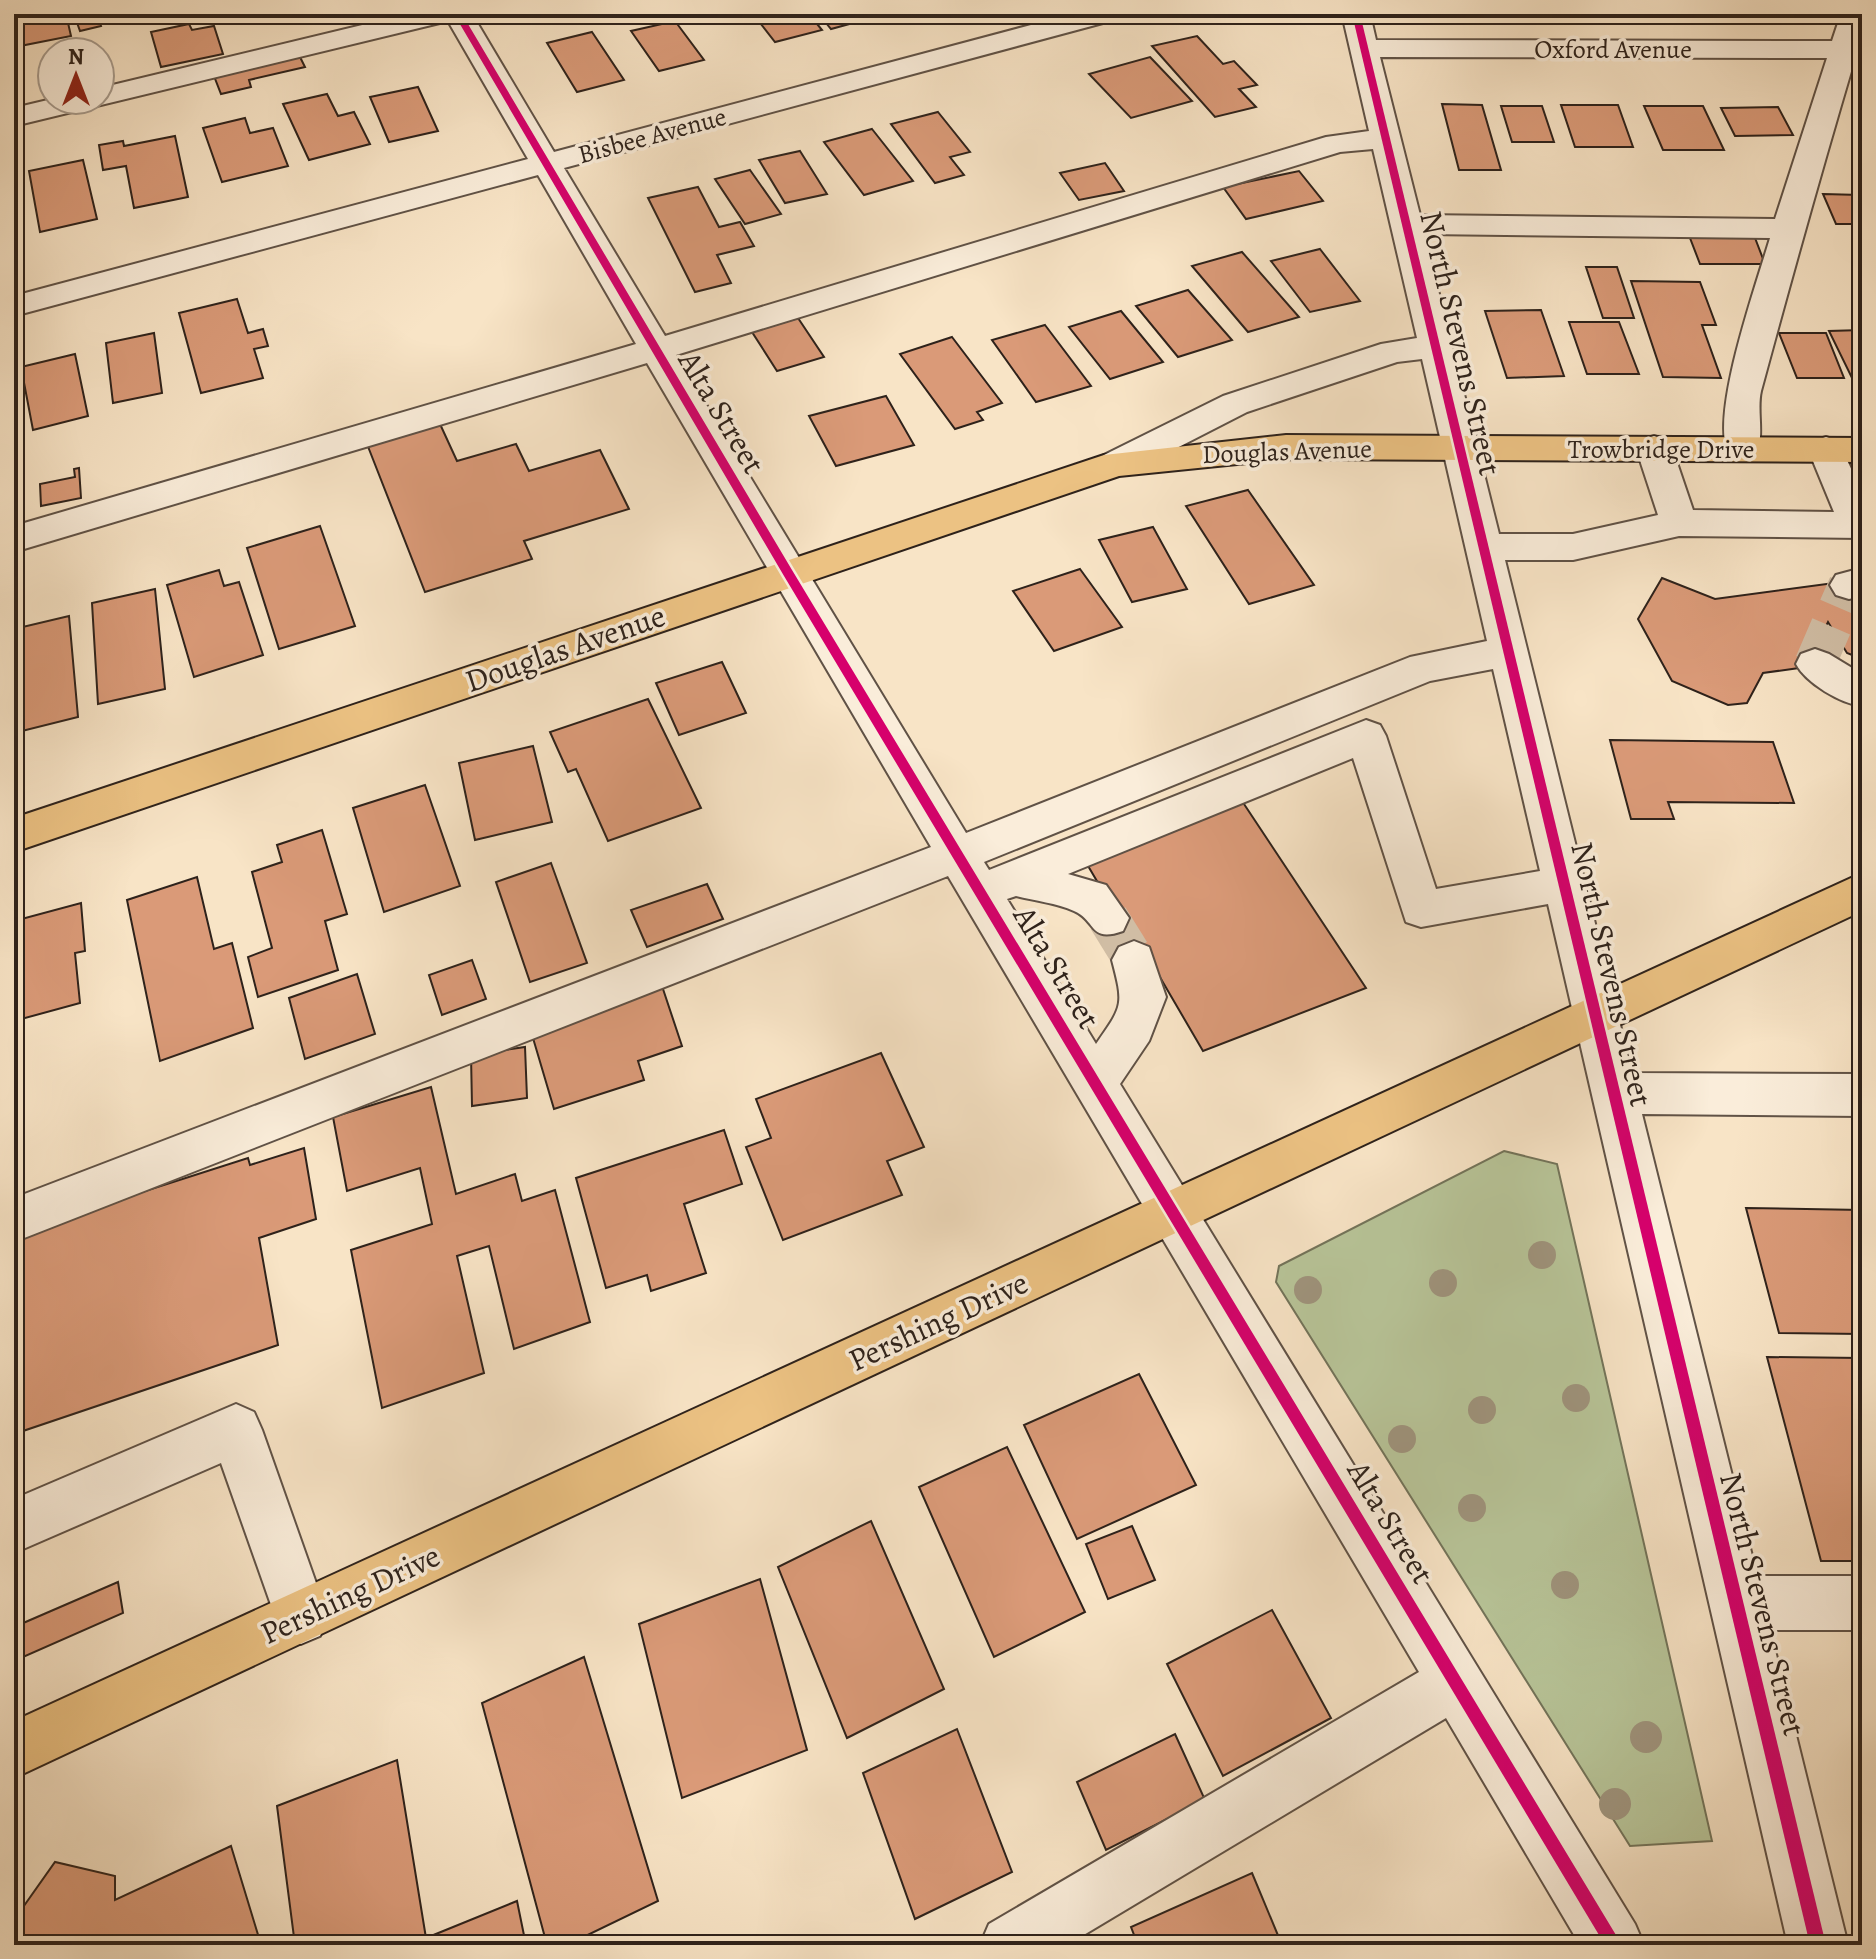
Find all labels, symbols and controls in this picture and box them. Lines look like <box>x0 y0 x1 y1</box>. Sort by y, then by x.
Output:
street label: Oxford Avenue <box>1534 32 1692 67</box>
north arrow <box>36 36 116 116</box>
text: N <box>68 42 84 72</box>
street label: Bisbee Avenue <box>574 99 730 172</box>
street label: North Stevens Street <box>1409 207 1513 479</box>
street label: Alta Street <box>668 341 776 482</box>
street label: Douglas Avenue <box>1202 431 1372 472</box>
street label: Trowbridge Drive <box>1568 432 1754 467</box>
street label: Douglas Avenue <box>459 593 671 703</box>
street label: North Stevens Street <box>1560 838 1664 1110</box>
street label: Alta Street <box>1003 896 1111 1037</box>
street label: Pershing Drive <box>841 1260 1035 1382</box>
street label: Alta Street <box>1337 1451 1445 1592</box>
street label: North Stevens Street <box>1709 1468 1817 1740</box>
street label: Pershing Drive <box>253 1533 447 1655</box>

